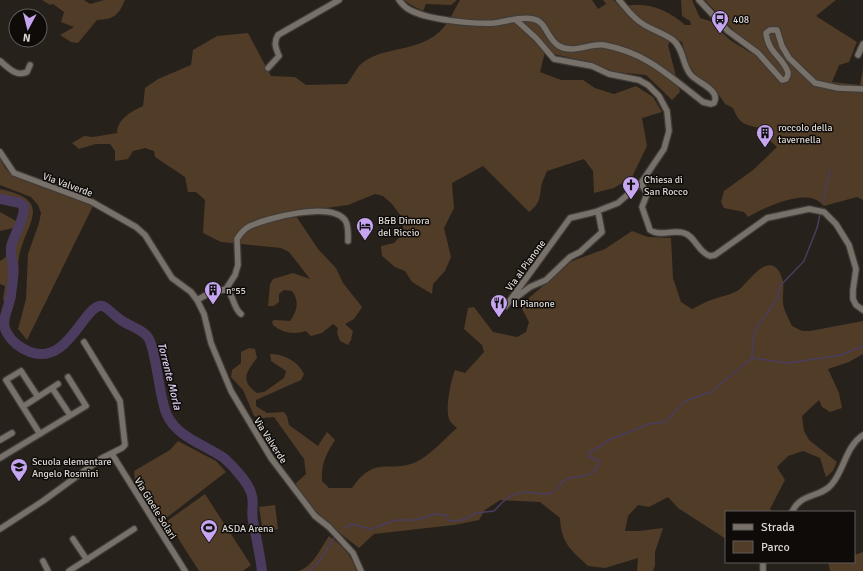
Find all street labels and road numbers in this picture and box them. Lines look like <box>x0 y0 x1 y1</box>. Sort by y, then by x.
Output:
street label: Via Valverde <box>41 170 94 200</box>
street label: Via al Pianone <box>503 238 548 294</box>
street label: Via Valverde <box>251 415 289 466</box>
street label: Via Gioele Solari <box>131 475 179 542</box>

